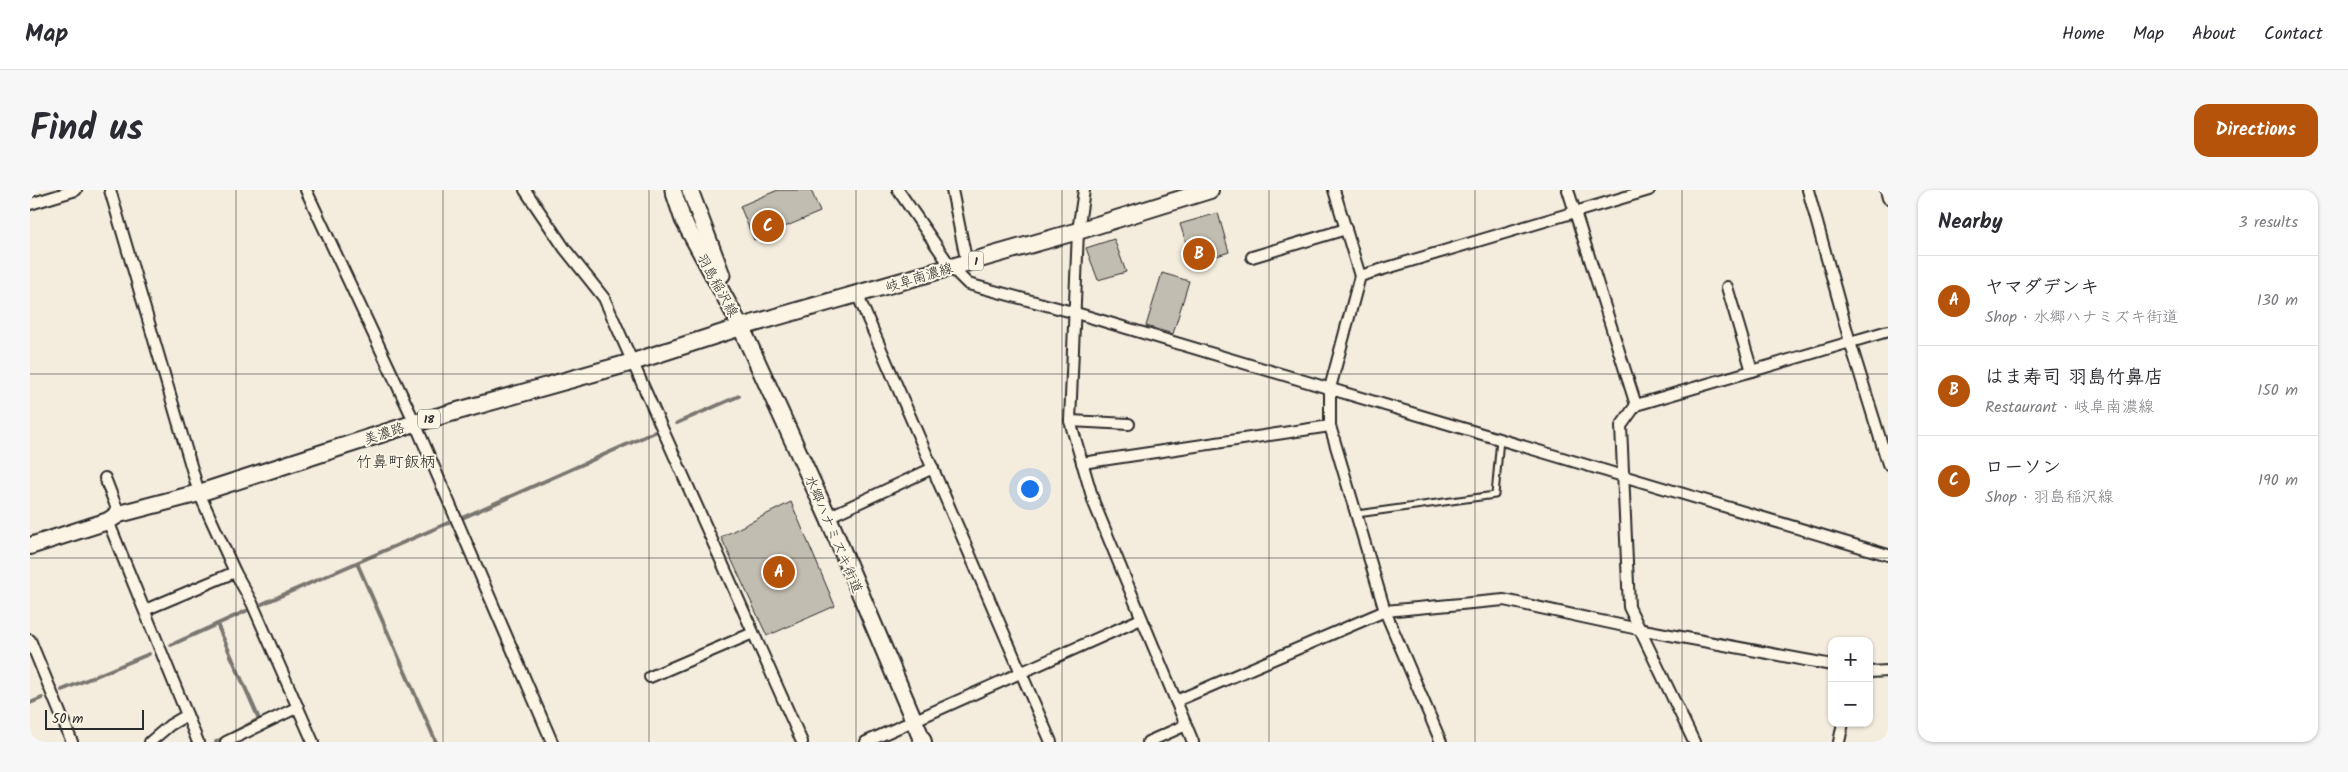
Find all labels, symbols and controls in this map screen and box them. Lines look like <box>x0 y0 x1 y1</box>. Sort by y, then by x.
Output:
text: Map <box>25 15 68 54</box>
text: Home <box>2062 20 2105 49</box>
text: Map <box>2133 20 2164 49</box>
text: About <box>2192 20 2236 49</box>
text: Contact <box>2264 20 2323 49</box>
text: Find us <box>30 102 143 158</box>
button: Directions <box>2194 104 2318 157</box>
text: Nearby <box>1938 206 2003 239</box>
pin: C <box>752 207 784 245</box>
text: 3 results <box>2239 210 2298 235</box>
pin: B <box>1183 235 1215 273</box>
street label: 羽島稲沢線 <box>691 250 744 321</box>
road number: 1 <box>968 251 984 270</box>
street label: 岐阜南濃線 <box>883 257 956 299</box>
text: ヤマダデンキ <box>1985 273 2099 303</box>
text: A <box>1949 288 1959 313</box>
text: 130 m <box>2257 288 2298 313</box>
text: Shop · 水郷ハナミズキ街道 <box>1985 305 2178 330</box>
text: はま寿司 羽島竹鼻店 <box>1985 363 2163 393</box>
text: B <box>1949 378 1959 403</box>
text: 150 m <box>2257 378 2298 403</box>
text: Restaurant · 岐阜南濃線 <box>1985 395 2154 420</box>
road number: 18 <box>418 410 440 428</box>
street label: 美濃路 <box>361 417 408 451</box>
district label: 竹鼻町飯柄 <box>356 450 436 475</box>
text: ローソン <box>1985 453 2061 483</box>
text: C <box>1949 468 1959 493</box>
text: 190 m <box>2258 468 2298 493</box>
street label: 水郷ハナミズキ街道 <box>798 472 868 597</box>
your location <box>1017 476 1043 502</box>
text: Shop · 羽島稲沢線 <box>1985 485 2114 510</box>
pin: A <box>763 553 795 591</box>
map controls <box>1828 637 1873 727</box>
button: + <box>1828 637 1873 682</box>
button: − <box>1828 682 1873 727</box>
scale bar <box>45 707 144 730</box>
text: 50 m <box>52 708 83 730</box>

